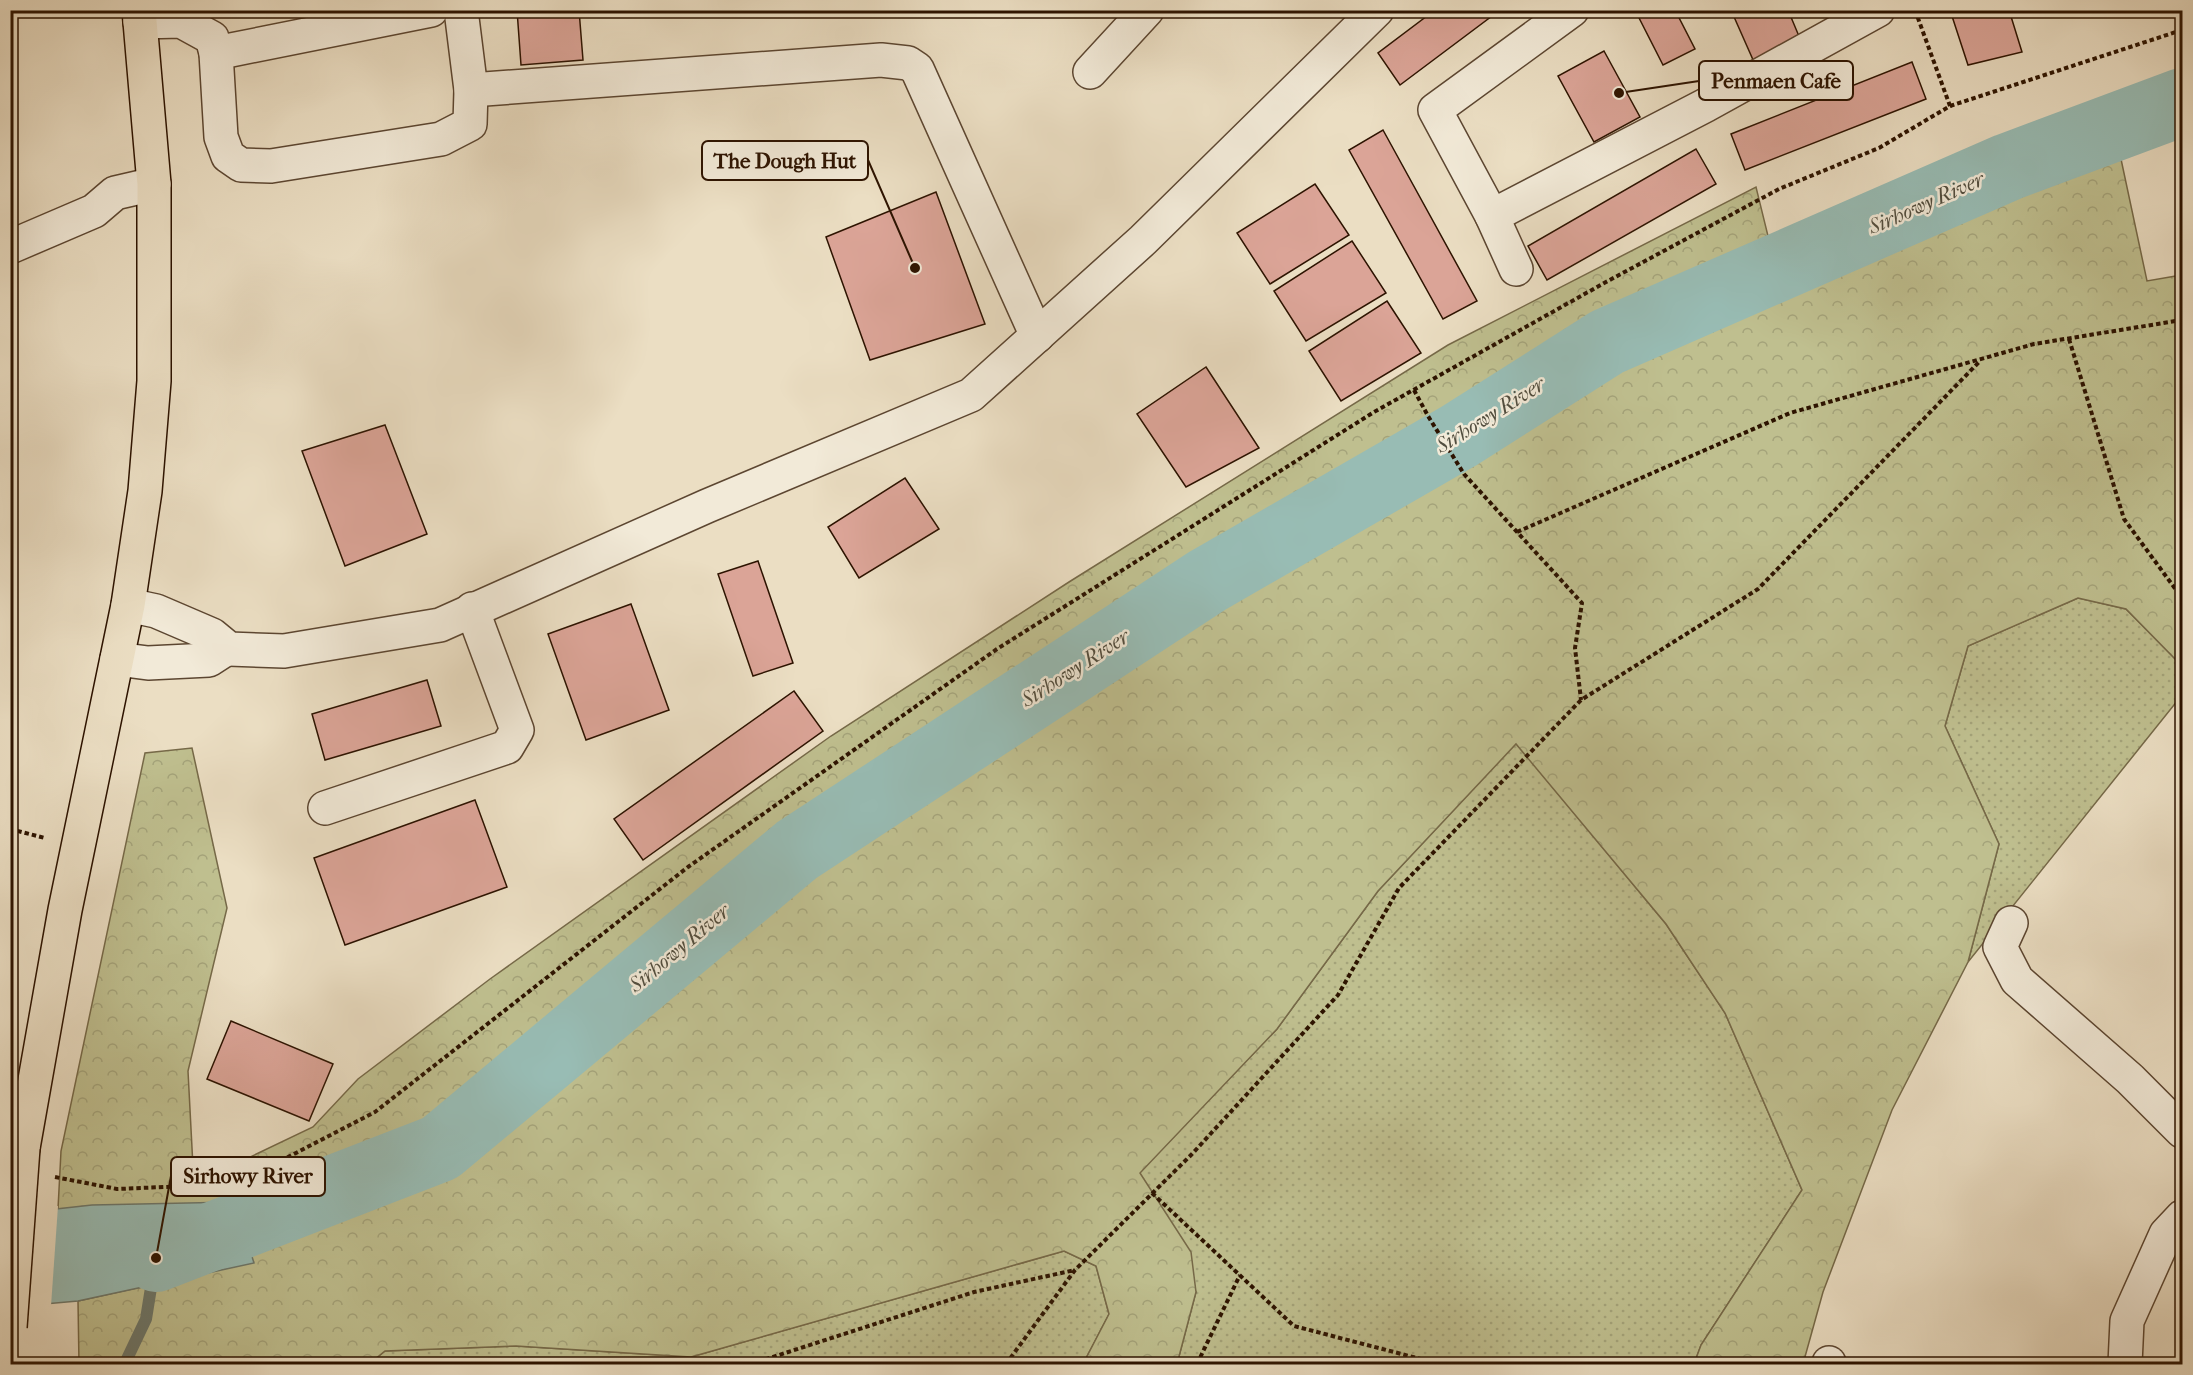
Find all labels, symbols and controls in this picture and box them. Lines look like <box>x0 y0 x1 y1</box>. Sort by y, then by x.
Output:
callout: Penmaen Cafe <box>1699 61 1853 100</box>
text: Penmaen Cafe <box>1711 69 1842 93</box>
callout: The Dough Hut <box>702 141 868 180</box>
text: The Dough Hut <box>713 149 857 173</box>
water label: Sirhowy River <box>1864 166 1989 240</box>
water label: Sirhowy River <box>1430 371 1550 459</box>
water label: Sirhowy River <box>1016 623 1135 712</box>
water label: Sirhowy River <box>623 898 735 998</box>
callout: Sirhowy River <box>171 1157 325 1196</box>
text: Sirhowy River <box>183 1164 314 1188</box>

